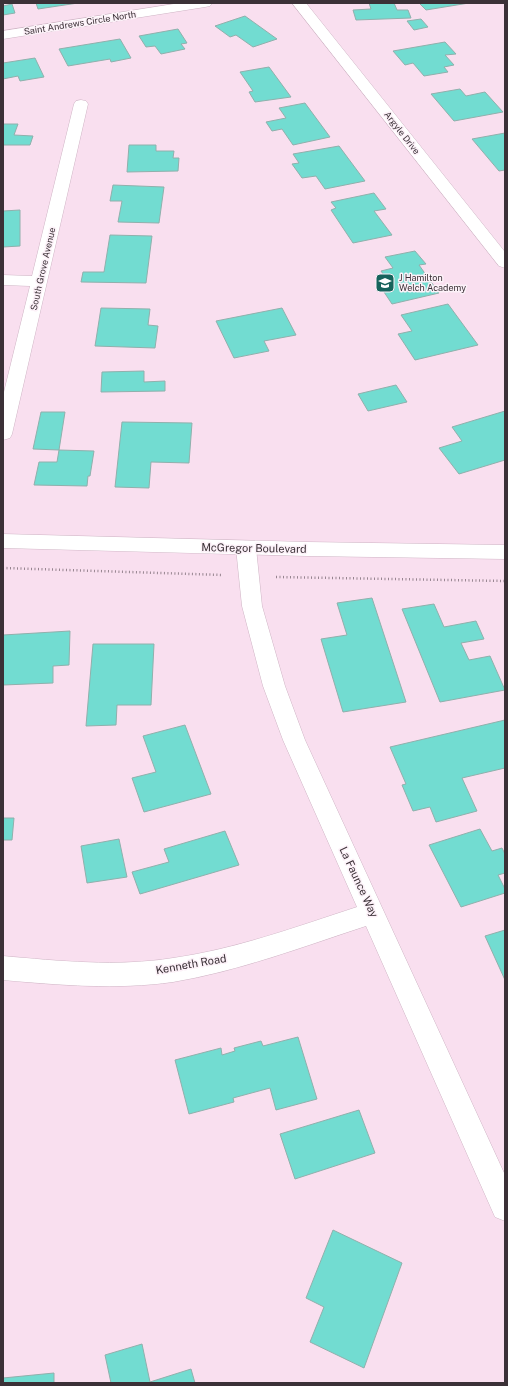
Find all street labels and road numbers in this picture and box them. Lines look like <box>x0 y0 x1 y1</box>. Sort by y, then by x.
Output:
street label: Saint Andrews Circle North <box>23 8 137 37</box>
street label: Argyle Drive <box>382 109 423 156</box>
street label: South Grove Avenue <box>28 226 57 311</box>
street label: McGregor Boulevard <box>201 541 307 555</box>
street label: La Faunce Way <box>337 845 381 919</box>
street label: Kenneth Road <box>155 952 227 976</box>

